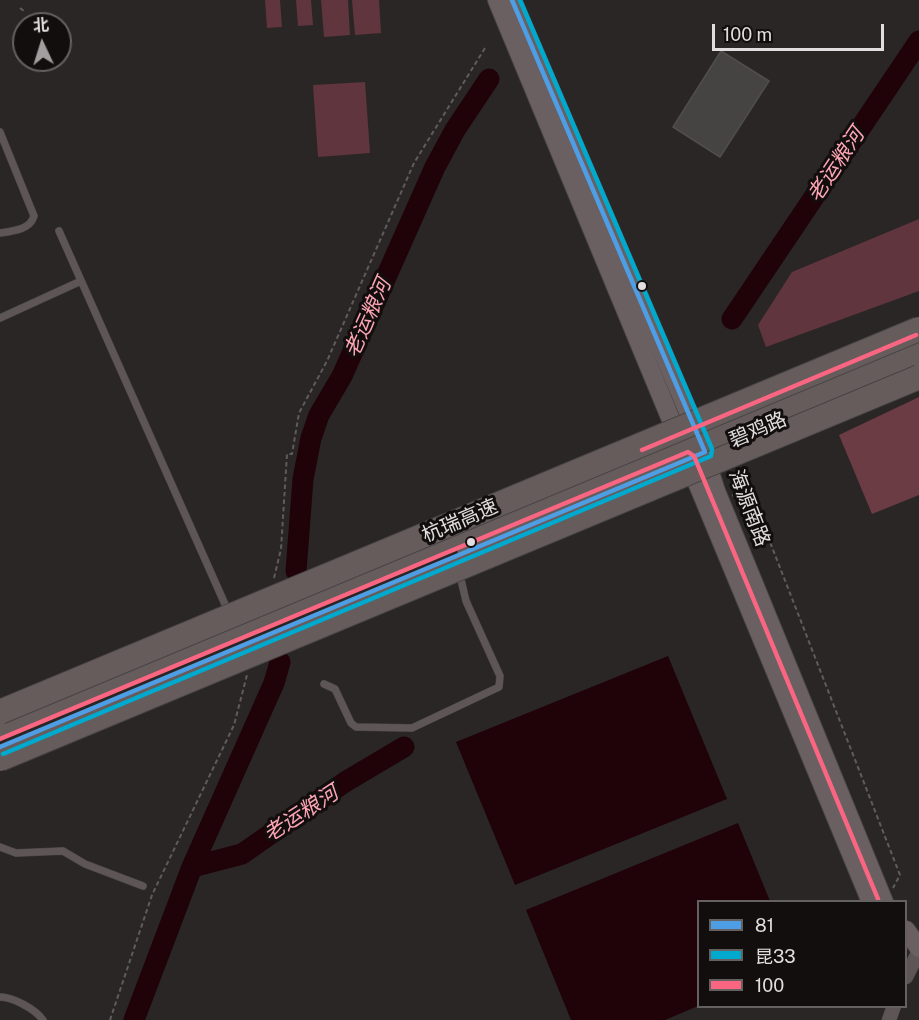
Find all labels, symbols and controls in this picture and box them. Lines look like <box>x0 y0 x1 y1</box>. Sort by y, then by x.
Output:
north arrow <box>12 12 72 72</box>
scale bar <box>715 12 888 50</box>
text: 北 <box>32 16 49 36</box>
text: 100 m <box>723 24 772 45</box>
water label: 老运粮河 <box>802 123 870 207</box>
water label: 老运粮河 <box>339 275 397 361</box>
unlabelled marker <box>636 280 648 292</box>
street label: 碧鸡路 <box>726 407 790 453</box>
street label: 海源南路 <box>723 466 775 550</box>
street label: 杭瑞高速 <box>418 494 502 548</box>
unlabelled marker <box>465 536 477 548</box>
water label: 老运粮河 <box>259 781 343 847</box>
legend <box>697 900 907 1008</box>
text: 81 <box>755 915 774 936</box>
text: 昆33 <box>755 946 796 967</box>
text: 100 <box>755 975 784 996</box>

